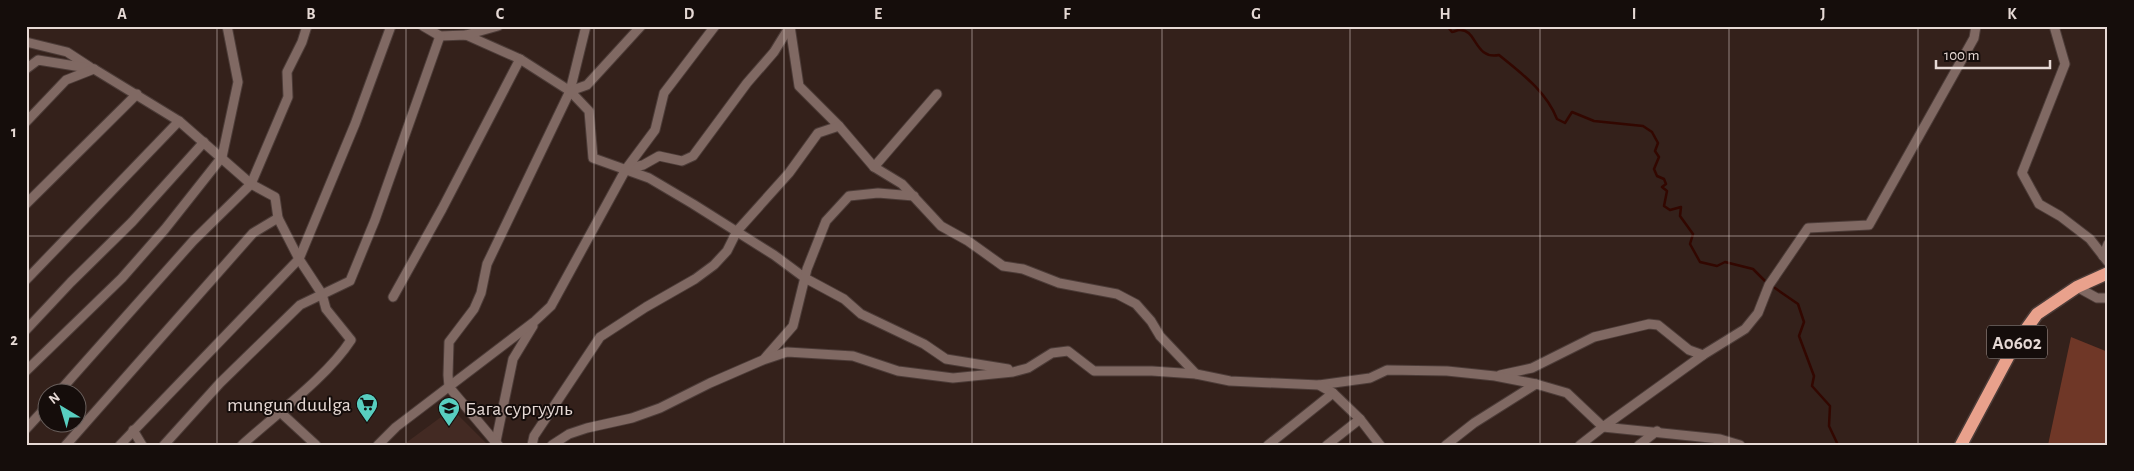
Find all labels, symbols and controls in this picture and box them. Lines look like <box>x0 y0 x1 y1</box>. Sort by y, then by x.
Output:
text: A <box>117 6 127 22</box>
text: B <box>306 6 316 22</box>
text: C <box>496 6 505 22</box>
text: D <box>684 6 695 22</box>
text: E <box>874 6 882 22</box>
text: F <box>1063 6 1071 22</box>
text: G <box>1251 6 1261 22</box>
text: H <box>1439 6 1451 22</box>
text: I <box>1632 6 1636 22</box>
text: J <box>1820 6 1826 22</box>
text: K <box>2007 6 2017 22</box>
scale bar <box>1936 38 2050 70</box>
text: 100 m <box>1944 48 1979 63</box>
text: 1 <box>11 124 17 140</box>
road number: A0602 <box>1987 326 2047 358</box>
text: 2 <box>10 332 18 348</box>
north arrow <box>38 384 88 434</box>
text: N <box>46 390 63 407</box>
supermarket icon: mungun duulga <box>355 392 379 423</box>
place label: mungun duulga <box>227 395 351 415</box>
school or university icon: Бага сургууль <box>437 396 461 427</box>
place label: Бага сургууль <box>465 399 573 419</box>

